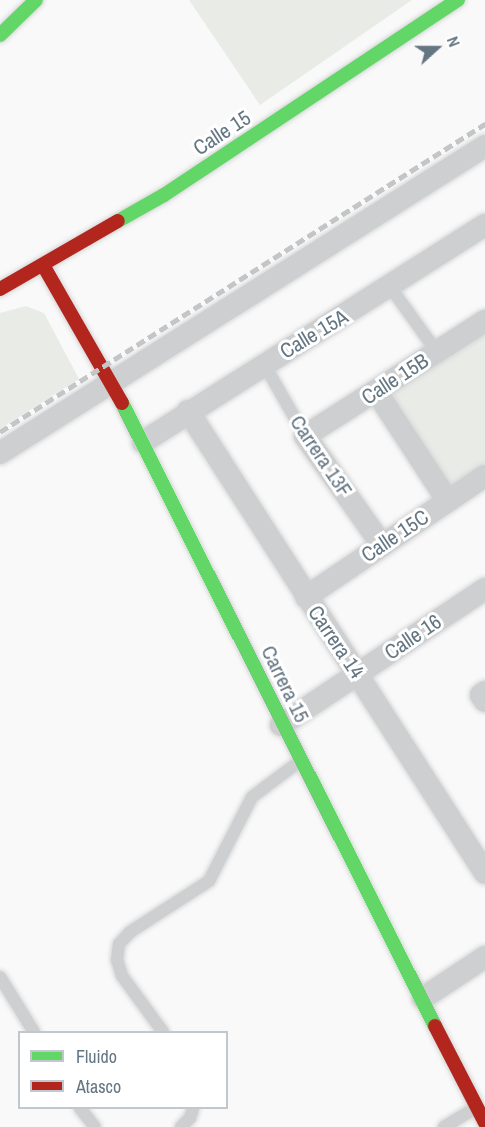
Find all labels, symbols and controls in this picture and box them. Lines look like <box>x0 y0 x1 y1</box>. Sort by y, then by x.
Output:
north arrow <box>407 18 467 78</box>
text: N <box>442 33 466 50</box>
street label: Calle 15 <box>189 105 255 161</box>
street label: Calle 15A <box>276 304 352 364</box>
street label: Calle 15B <box>357 348 433 410</box>
street label: Carrera 13F <box>285 410 357 502</box>
street label: Calle 15C <box>357 504 433 568</box>
street label: Carrera 14 <box>303 601 369 683</box>
street label: Calle 16 <box>380 609 446 665</box>
street label: Carrera 15 <box>256 641 314 727</box>
legend <box>18 1031 228 1109</box>
text: Fluido <box>76 1044 117 1069</box>
text: Atasco <box>76 1074 121 1099</box>

